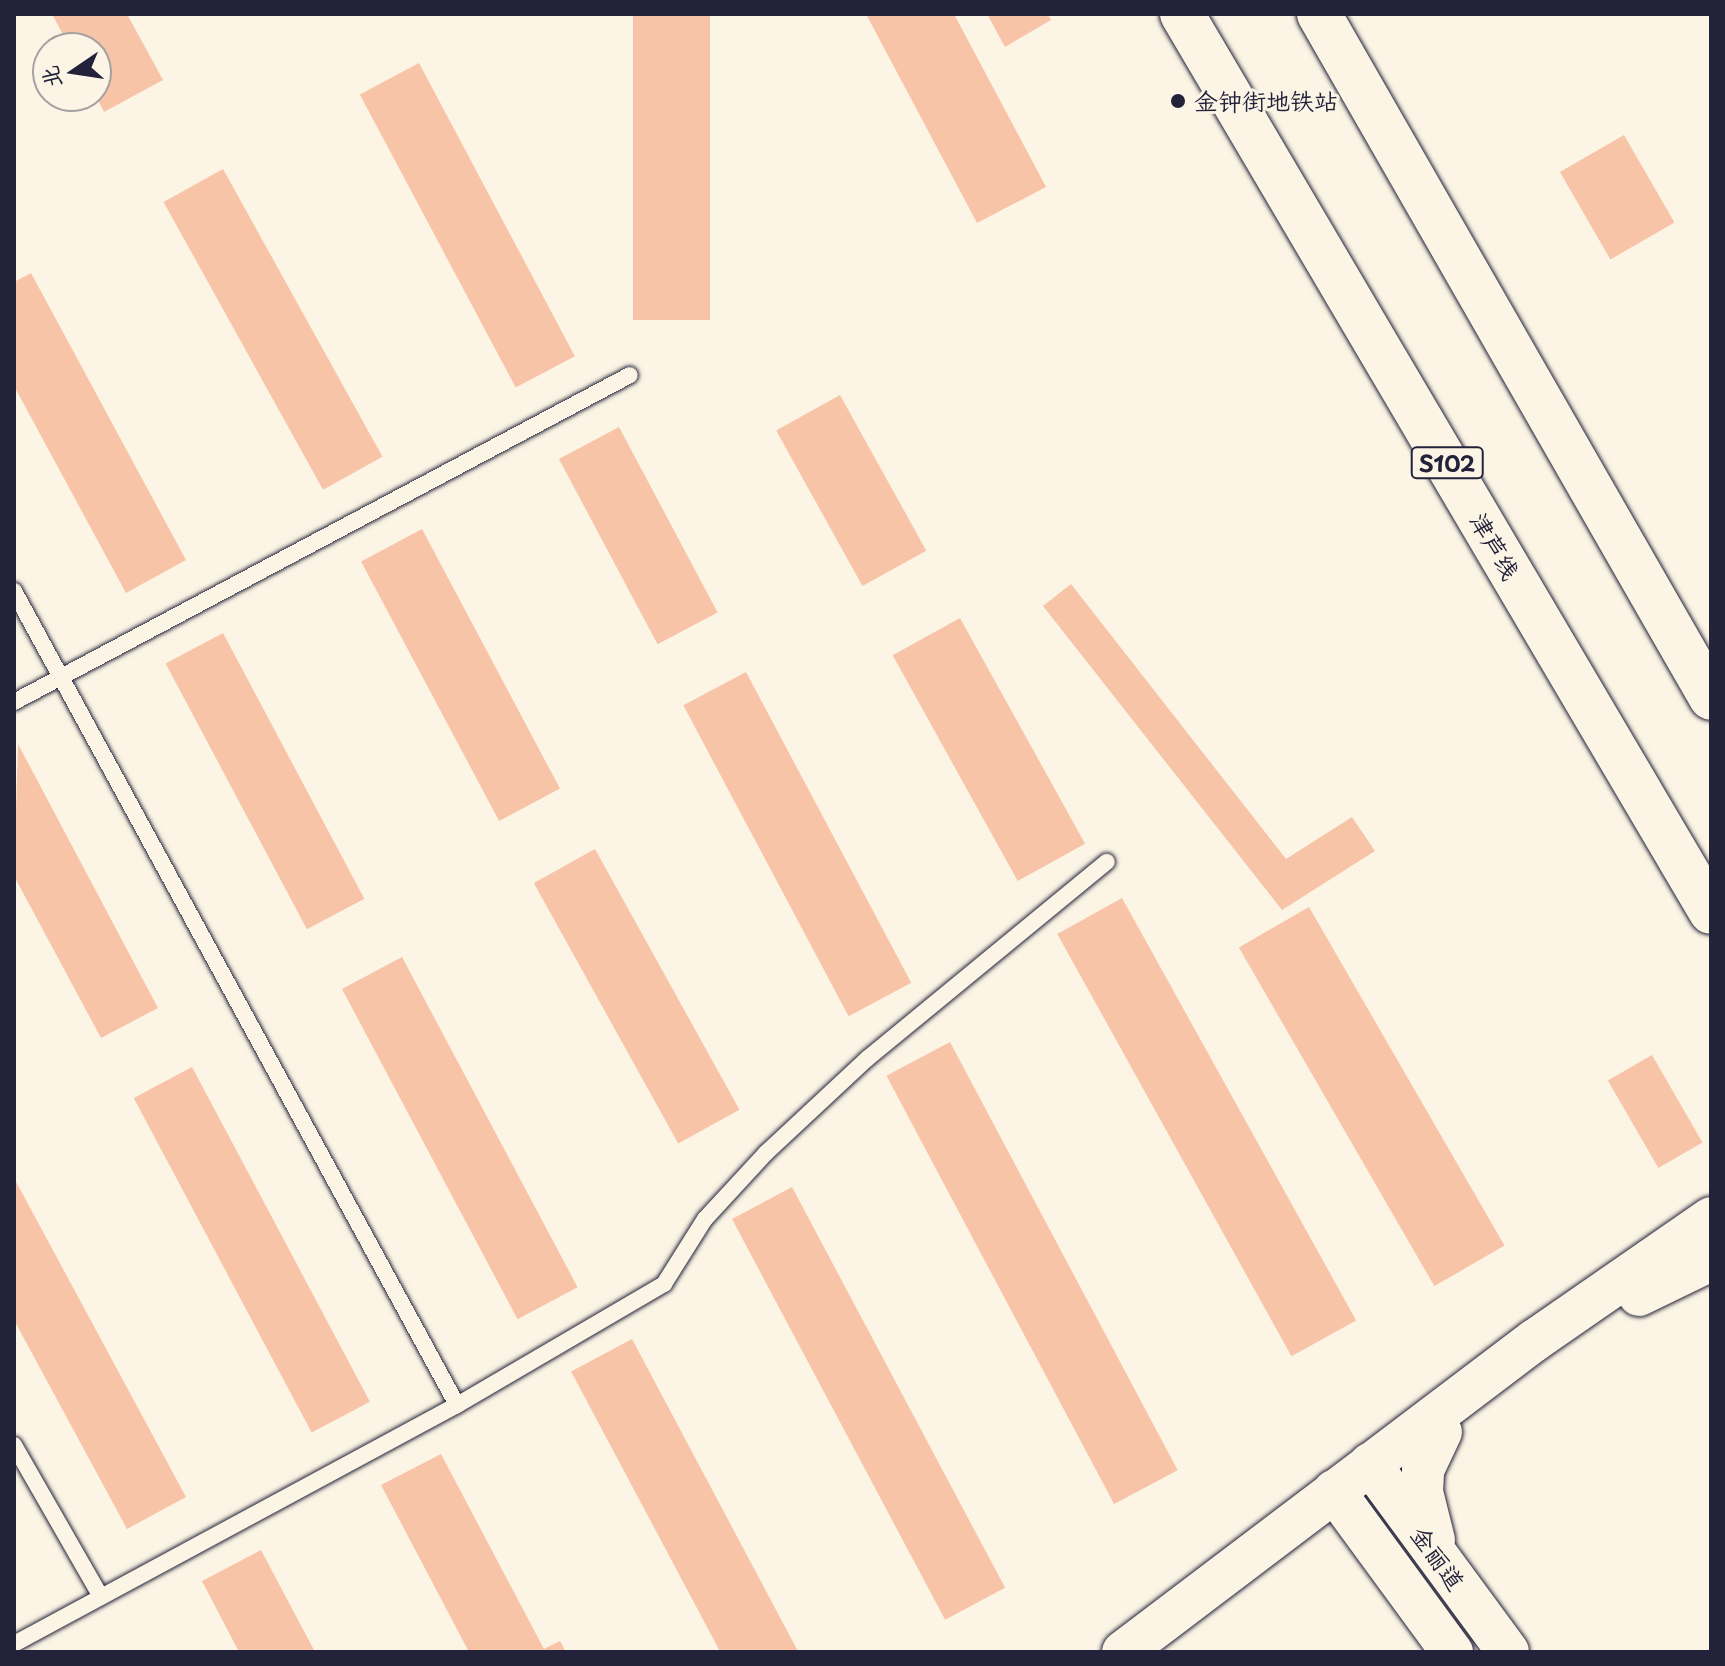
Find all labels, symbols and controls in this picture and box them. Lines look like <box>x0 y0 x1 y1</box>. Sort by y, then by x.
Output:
north arrow <box>32 32 112 112</box>
text: 北 <box>32 63 69 92</box>
place label: 金钟街地铁站 <box>1194 87 1338 115</box>
marker: 金钟街地铁站 <box>1169 92 1187 110</box>
road number: S102 <box>1409 445 1485 481</box>
street label: 津芦线 <box>1465 508 1525 584</box>
street label: 金丽道 <box>1405 1520 1471 1596</box>

